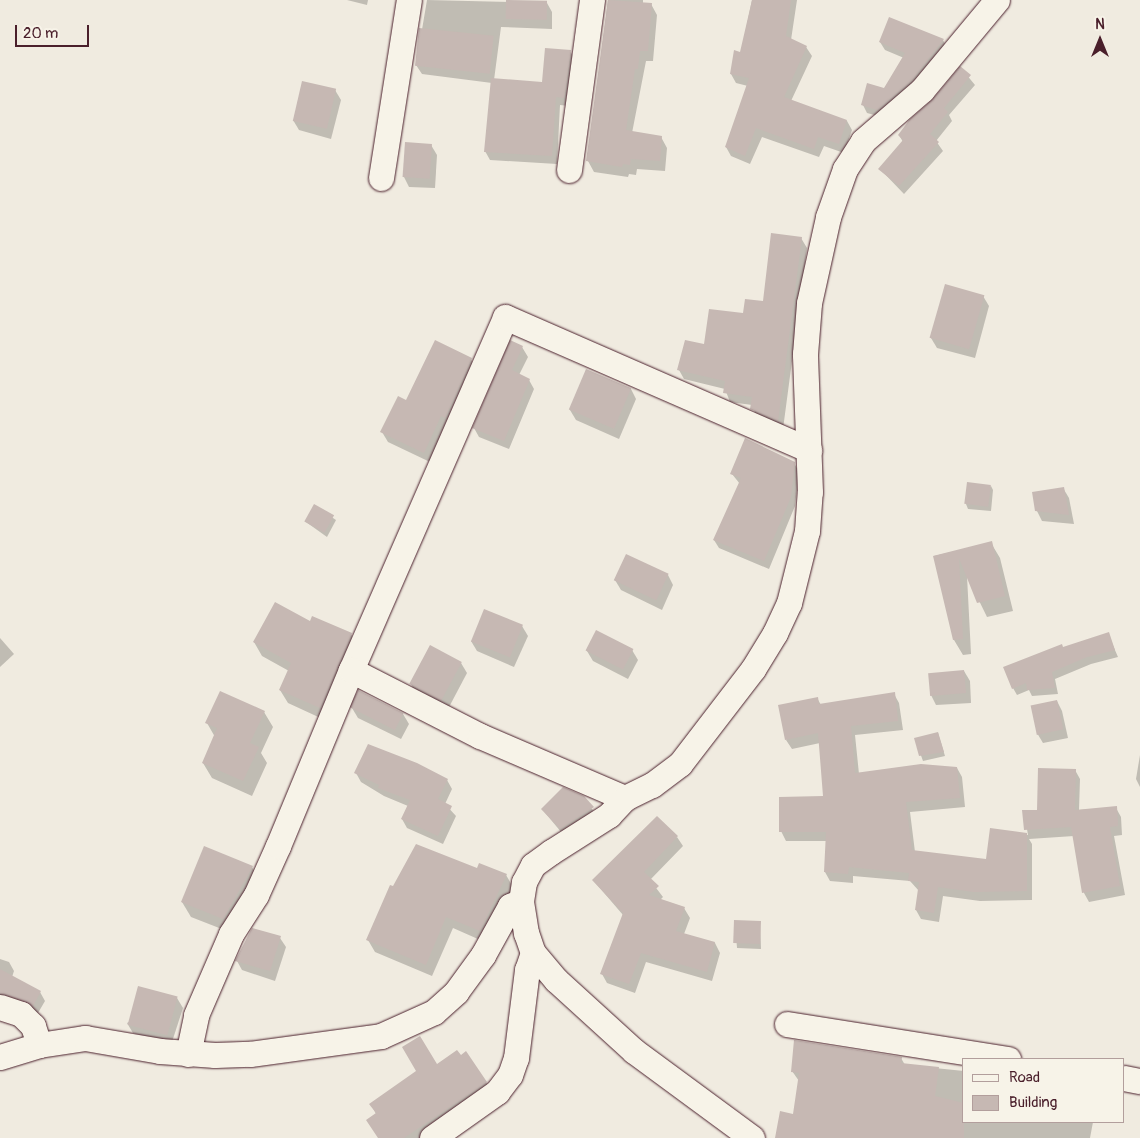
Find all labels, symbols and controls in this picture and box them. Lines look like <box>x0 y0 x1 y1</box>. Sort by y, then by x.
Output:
scale bar <box>18 15 91 47</box>
north arrow <box>1075 15 1125 65</box>
text: N <box>1095 16 1105 33</box>
text: 20 m <box>23 24 58 43</box>
legend <box>962 1058 1125 1123</box>
text: Road <box>1009 1068 1040 1087</box>
text: Building <box>1009 1093 1057 1112</box>

